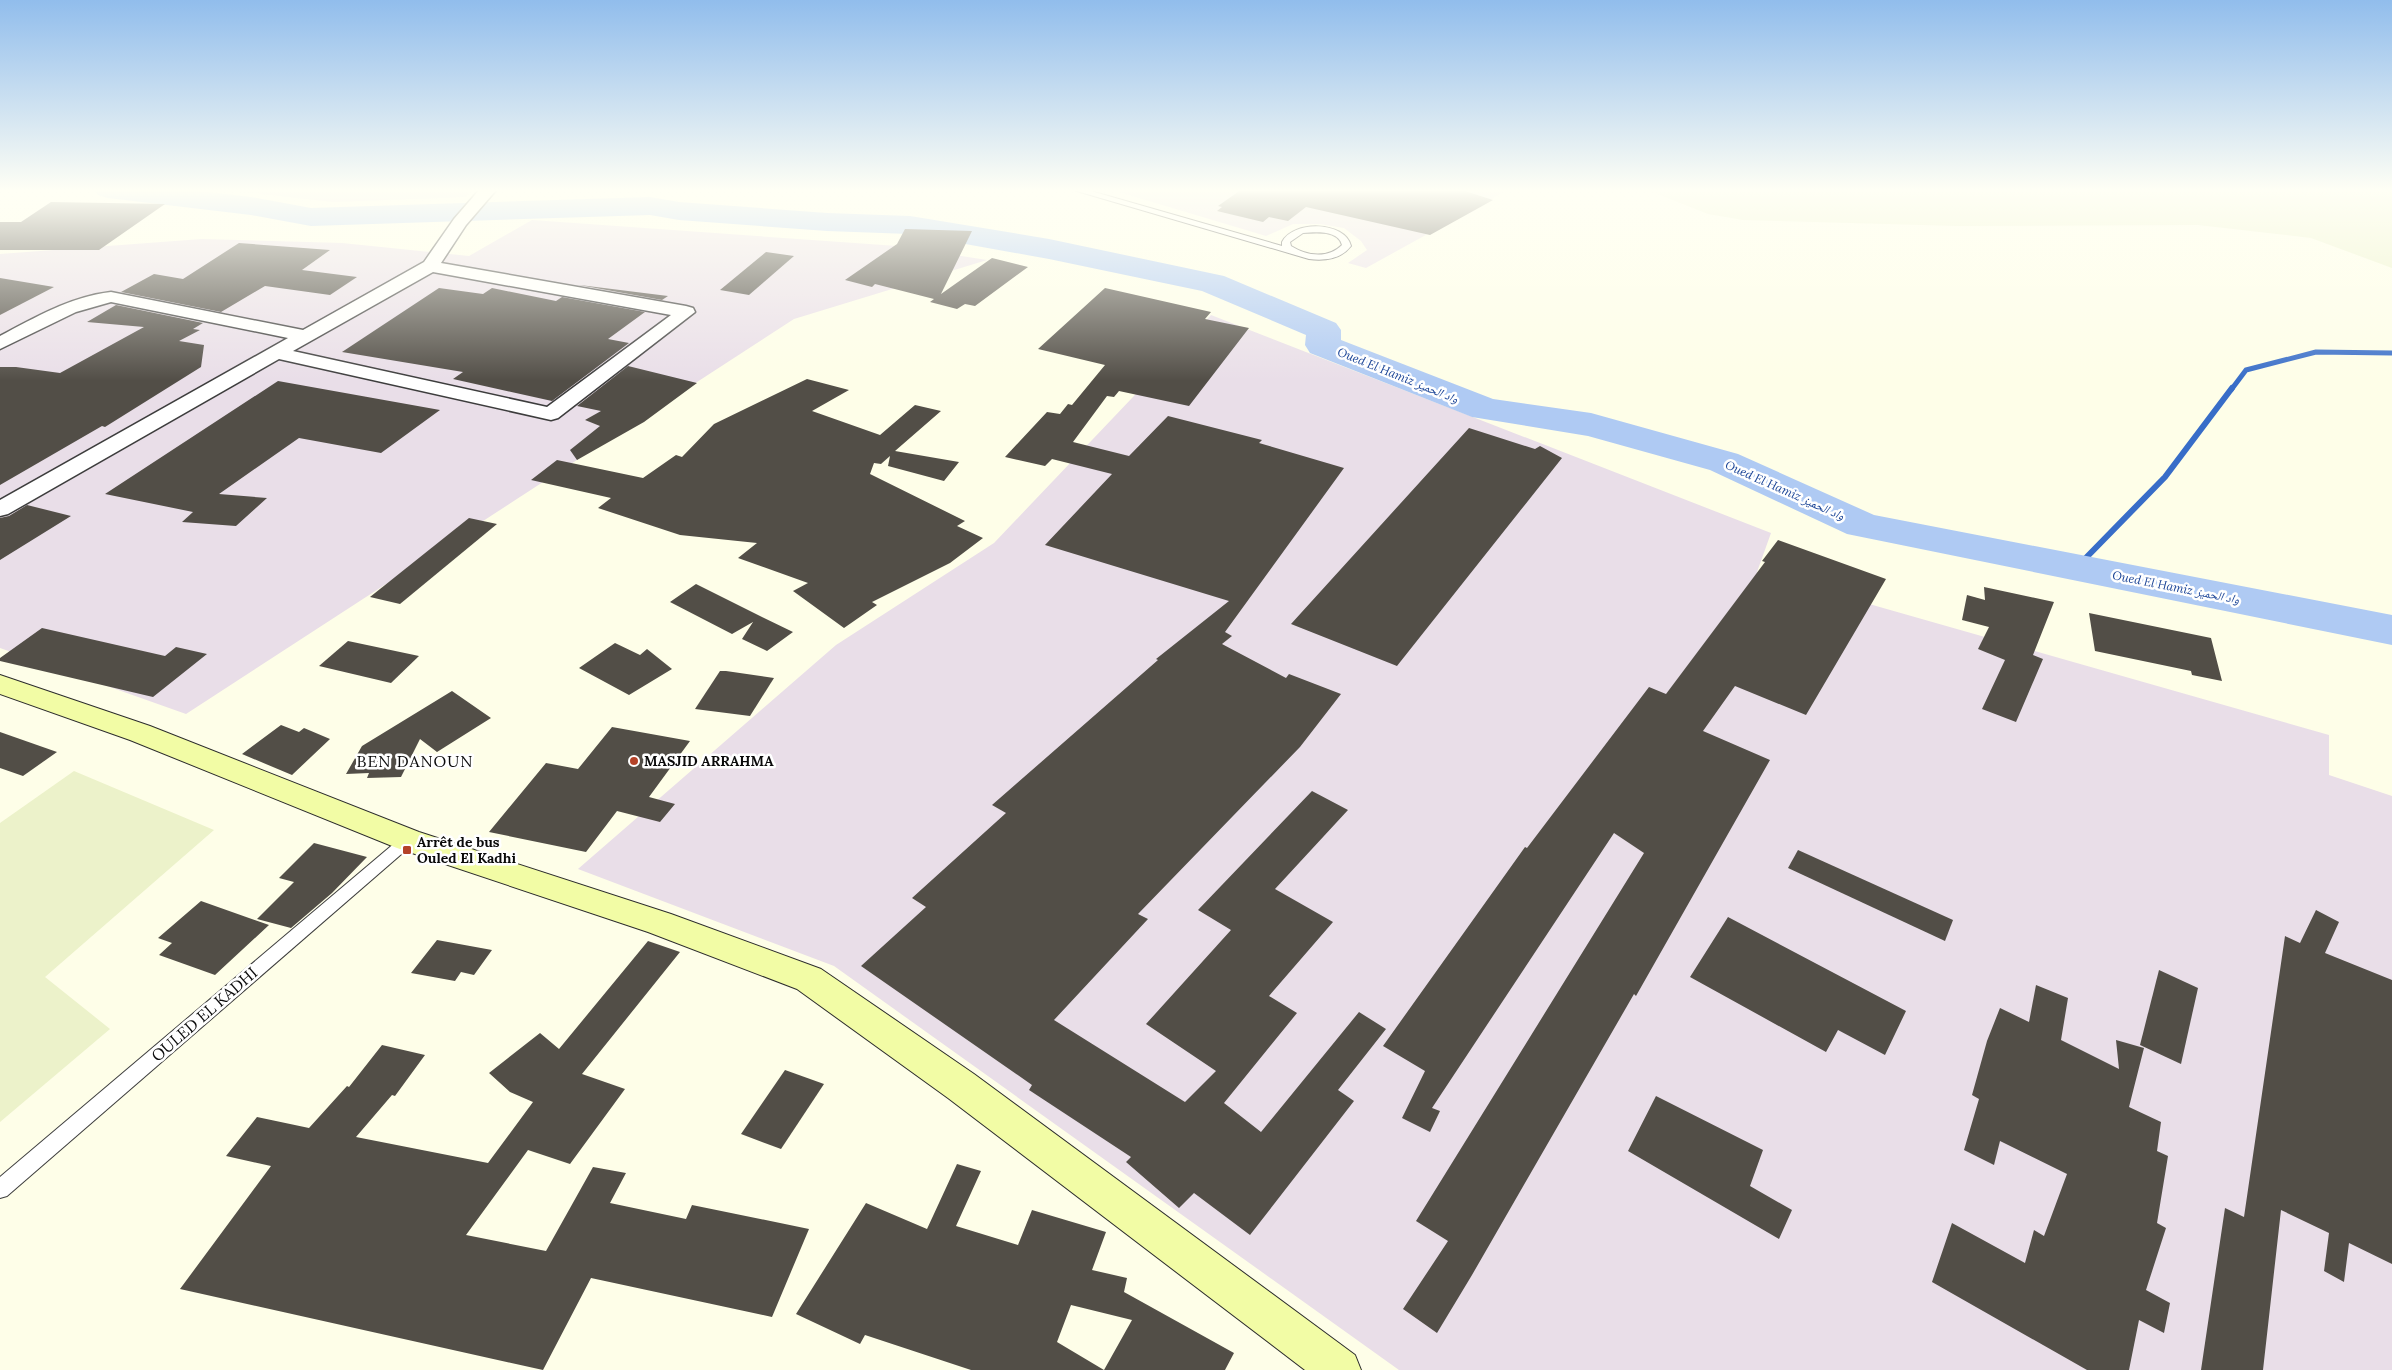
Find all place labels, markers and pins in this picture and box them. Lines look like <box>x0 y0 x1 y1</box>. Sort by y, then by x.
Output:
place label: MASJID ARRAHMA <box>644 752 774 770</box>
marker: MASJID ARRAHMA <box>628 755 640 767</box>
place label: Arrêt de bus Ouled El Kadhi <box>417 833 516 867</box>
marker: Arrêt de bus Ouled El Kadhi <box>401 844 413 856</box>

